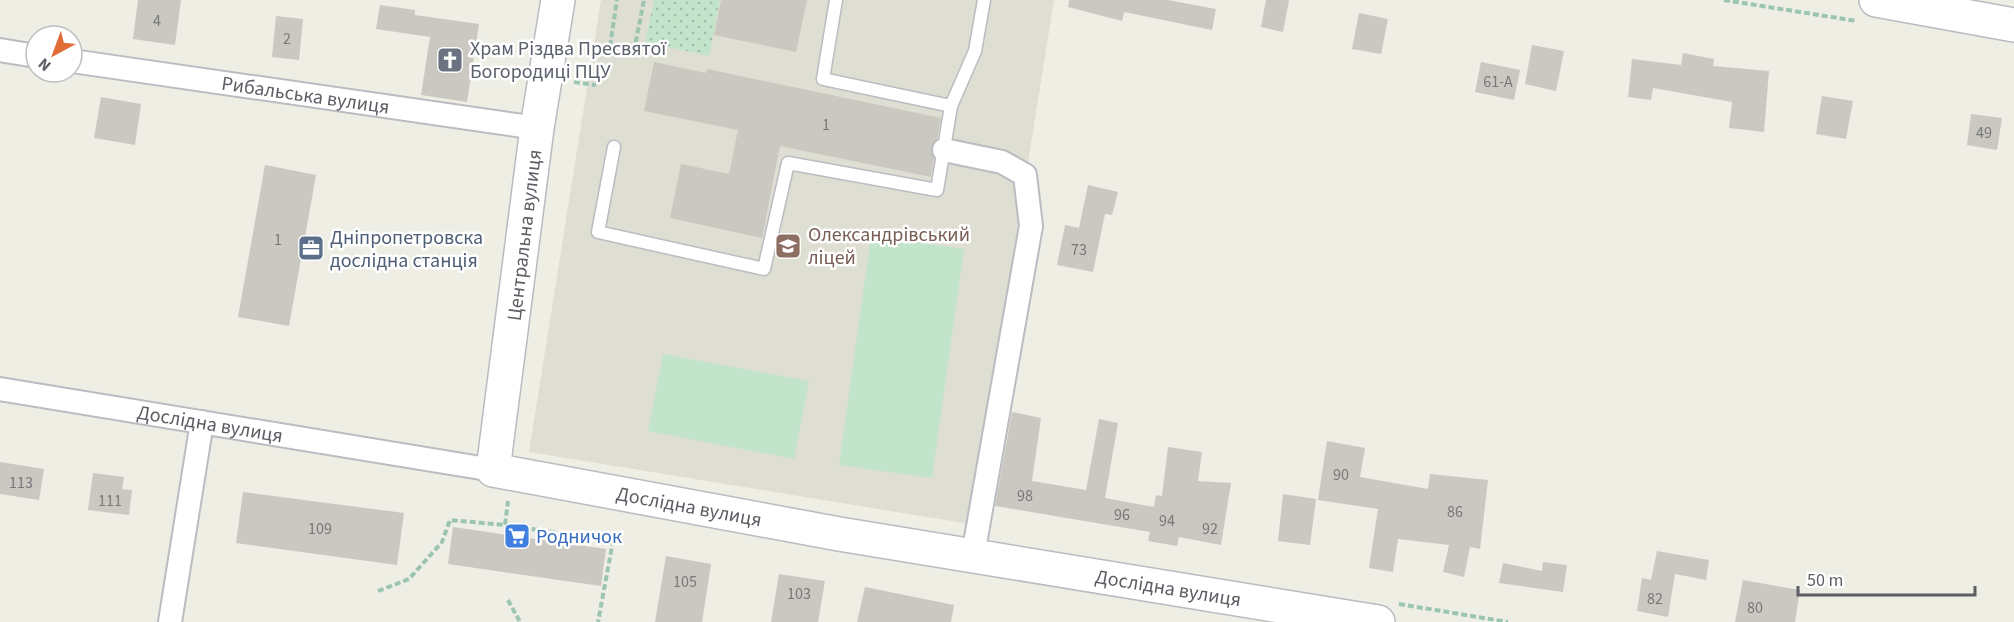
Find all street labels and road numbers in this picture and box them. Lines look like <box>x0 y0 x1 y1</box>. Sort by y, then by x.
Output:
street label: Рибальська вулиця <box>220 70 391 122</box>
street label: Центральна вулиця <box>501 148 549 323</box>
street label: Дослідна вулиця <box>135 399 285 450</box>
street label: Дослідна вулиця <box>614 480 764 534</box>
street label: Дослідна вулиця <box>1093 563 1243 614</box>

